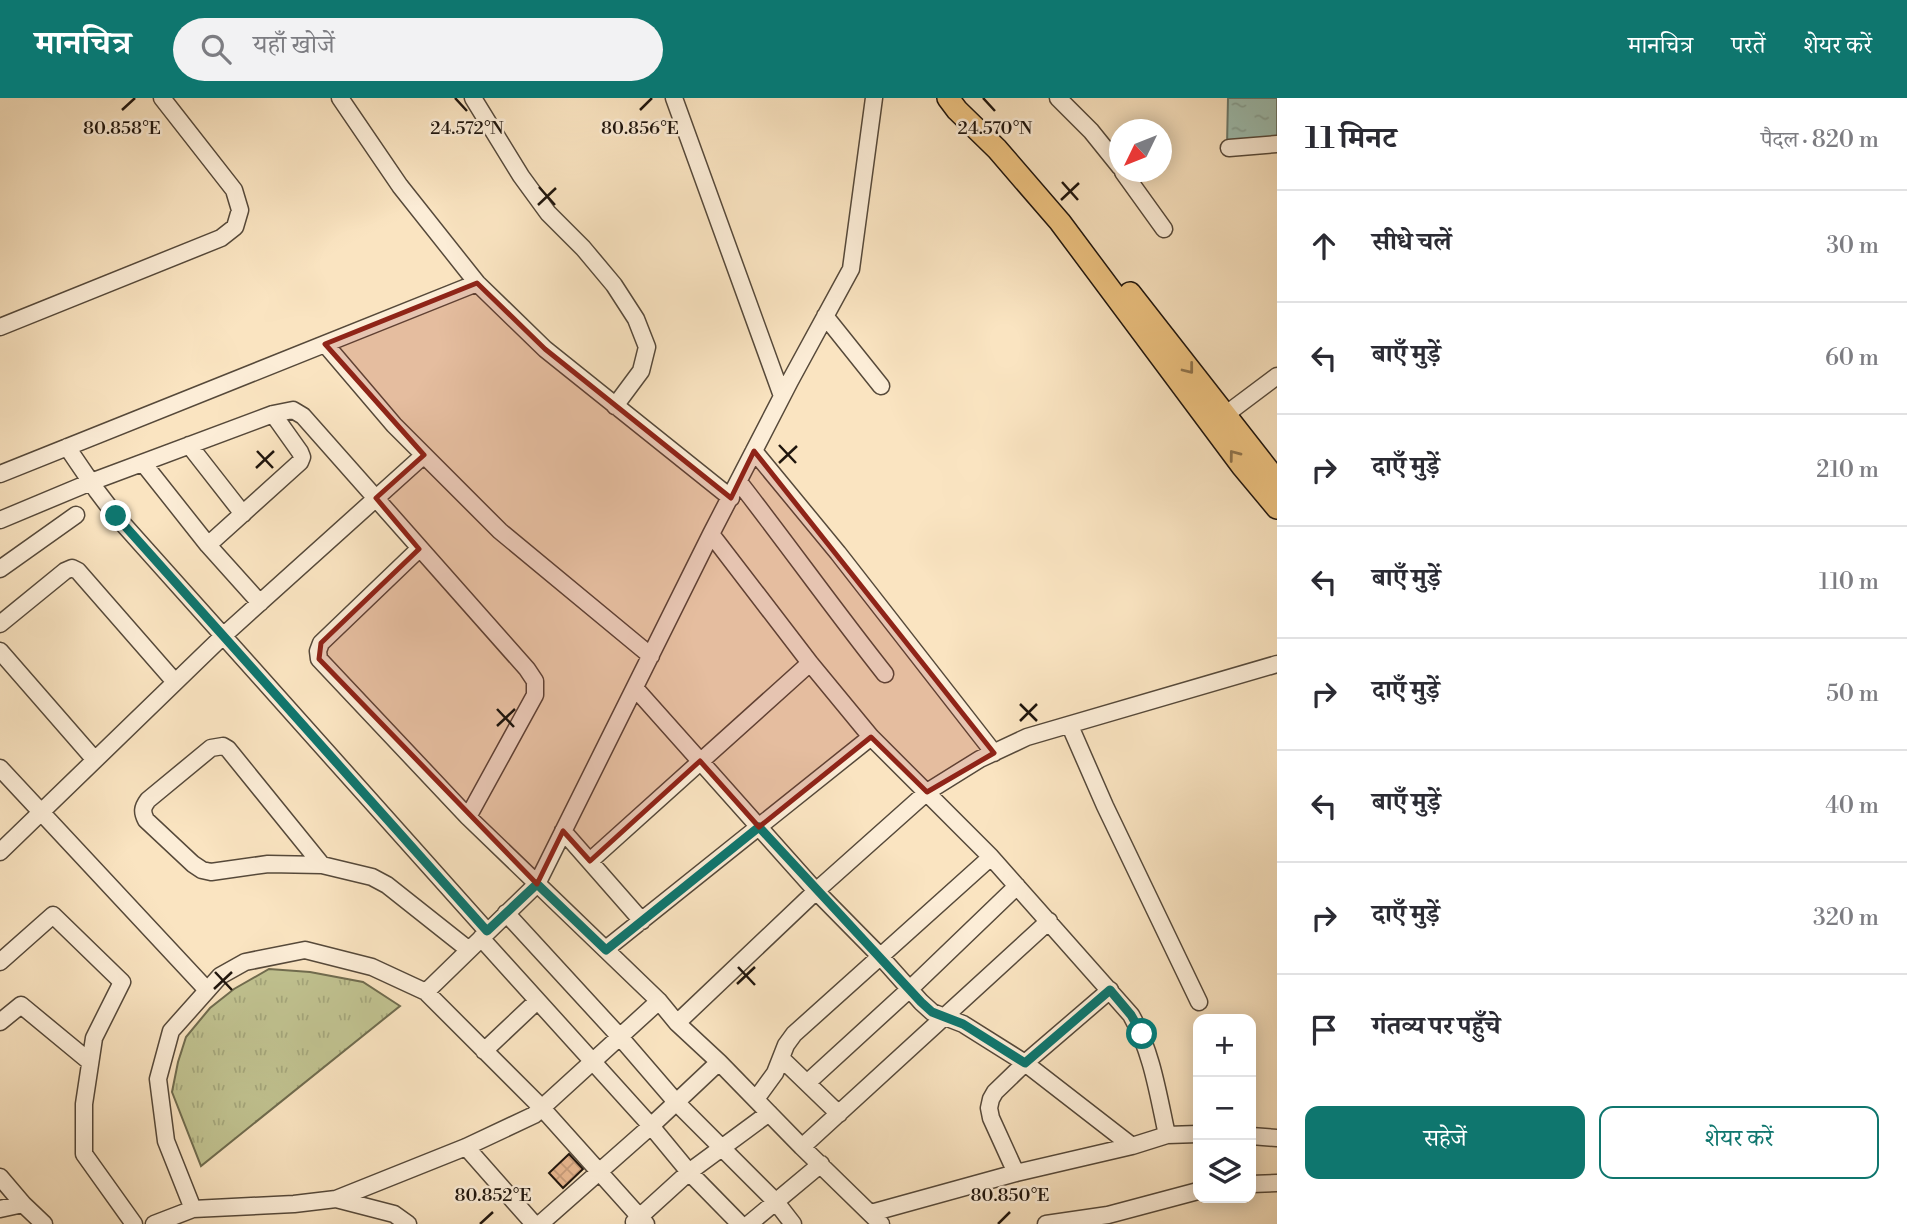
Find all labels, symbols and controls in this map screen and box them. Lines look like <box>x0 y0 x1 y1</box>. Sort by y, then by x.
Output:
search box <box>173 18 663 81</box>
text: मानचित्र <box>35 24 131 65</box>
text: यहाँ खोजें <box>253 29 335 61</box>
icon: search <box>197 30 235 68</box>
text: मानचित्र <box>1628 31 1693 61</box>
text: परतें <box>1731 31 1765 61</box>
text: शेयर करें <box>1803 31 1872 61</box>
text: 80.858°E <box>83 117 161 140</box>
text: 24.572°N <box>430 117 504 140</box>
text: 80.856°E <box>601 117 679 140</box>
text: 24.570°N <box>958 117 1033 140</box>
north arrow <box>1109 119 1172 182</box>
text: 11 मिनट <box>1305 120 1396 158</box>
text: पैदल · 820 m <box>1761 126 1879 154</box>
text: सीधे चलें <box>1372 226 1452 258</box>
icon: ahead <box>1305 227 1343 265</box>
text: 30 m <box>1826 232 1879 260</box>
text: बाएँ मुड़ें <box>1372 338 1441 370</box>
icon: left <box>1305 339 1343 377</box>
text: 60 m <box>1825 344 1879 372</box>
one-way arrow <box>1180 361 1193 374</box>
text: दाएँ मुड़ें <box>1372 450 1440 482</box>
one-way arrow <box>1230 451 1242 463</box>
icon: right <box>1305 451 1343 489</box>
text: 210 m <box>1816 456 1879 484</box>
route end <box>100 500 131 531</box>
text: बाएँ मुड़ें <box>1372 562 1441 594</box>
icon: left <box>1305 563 1343 601</box>
text: 110 m <box>1819 568 1879 596</box>
text: दाएँ मुड़ें <box>1372 674 1440 706</box>
icon: right <box>1305 675 1343 713</box>
text: 50 m <box>1826 680 1879 708</box>
text: बाएँ मुड़ें <box>1372 786 1441 818</box>
icon: left <box>1305 787 1343 825</box>
text: 40 m <box>1825 792 1879 820</box>
text: दाएँ मुड़ें <box>1372 898 1440 930</box>
icon: right <box>1305 899 1343 937</box>
text: 320 m <box>1813 904 1879 932</box>
text: गंतव्य पर पहुँचे <box>1372 1010 1501 1042</box>
icon: arrive <box>1305 1011 1343 1049</box>
map controls <box>1193 1014 1256 1203</box>
button: + <box>1193 1014 1256 1077</box>
route start <box>1126 1018 1157 1049</box>
button: − <box>1193 1077 1256 1140</box>
button: सहेजें <box>1305 1106 1585 1179</box>
button: शेयर करें <box>1599 1106 1879 1179</box>
button: layers <box>1193 1140 1256 1203</box>
text: 80.852°E <box>454 1184 532 1207</box>
text: 80.850°E <box>971 1184 1049 1207</box>

